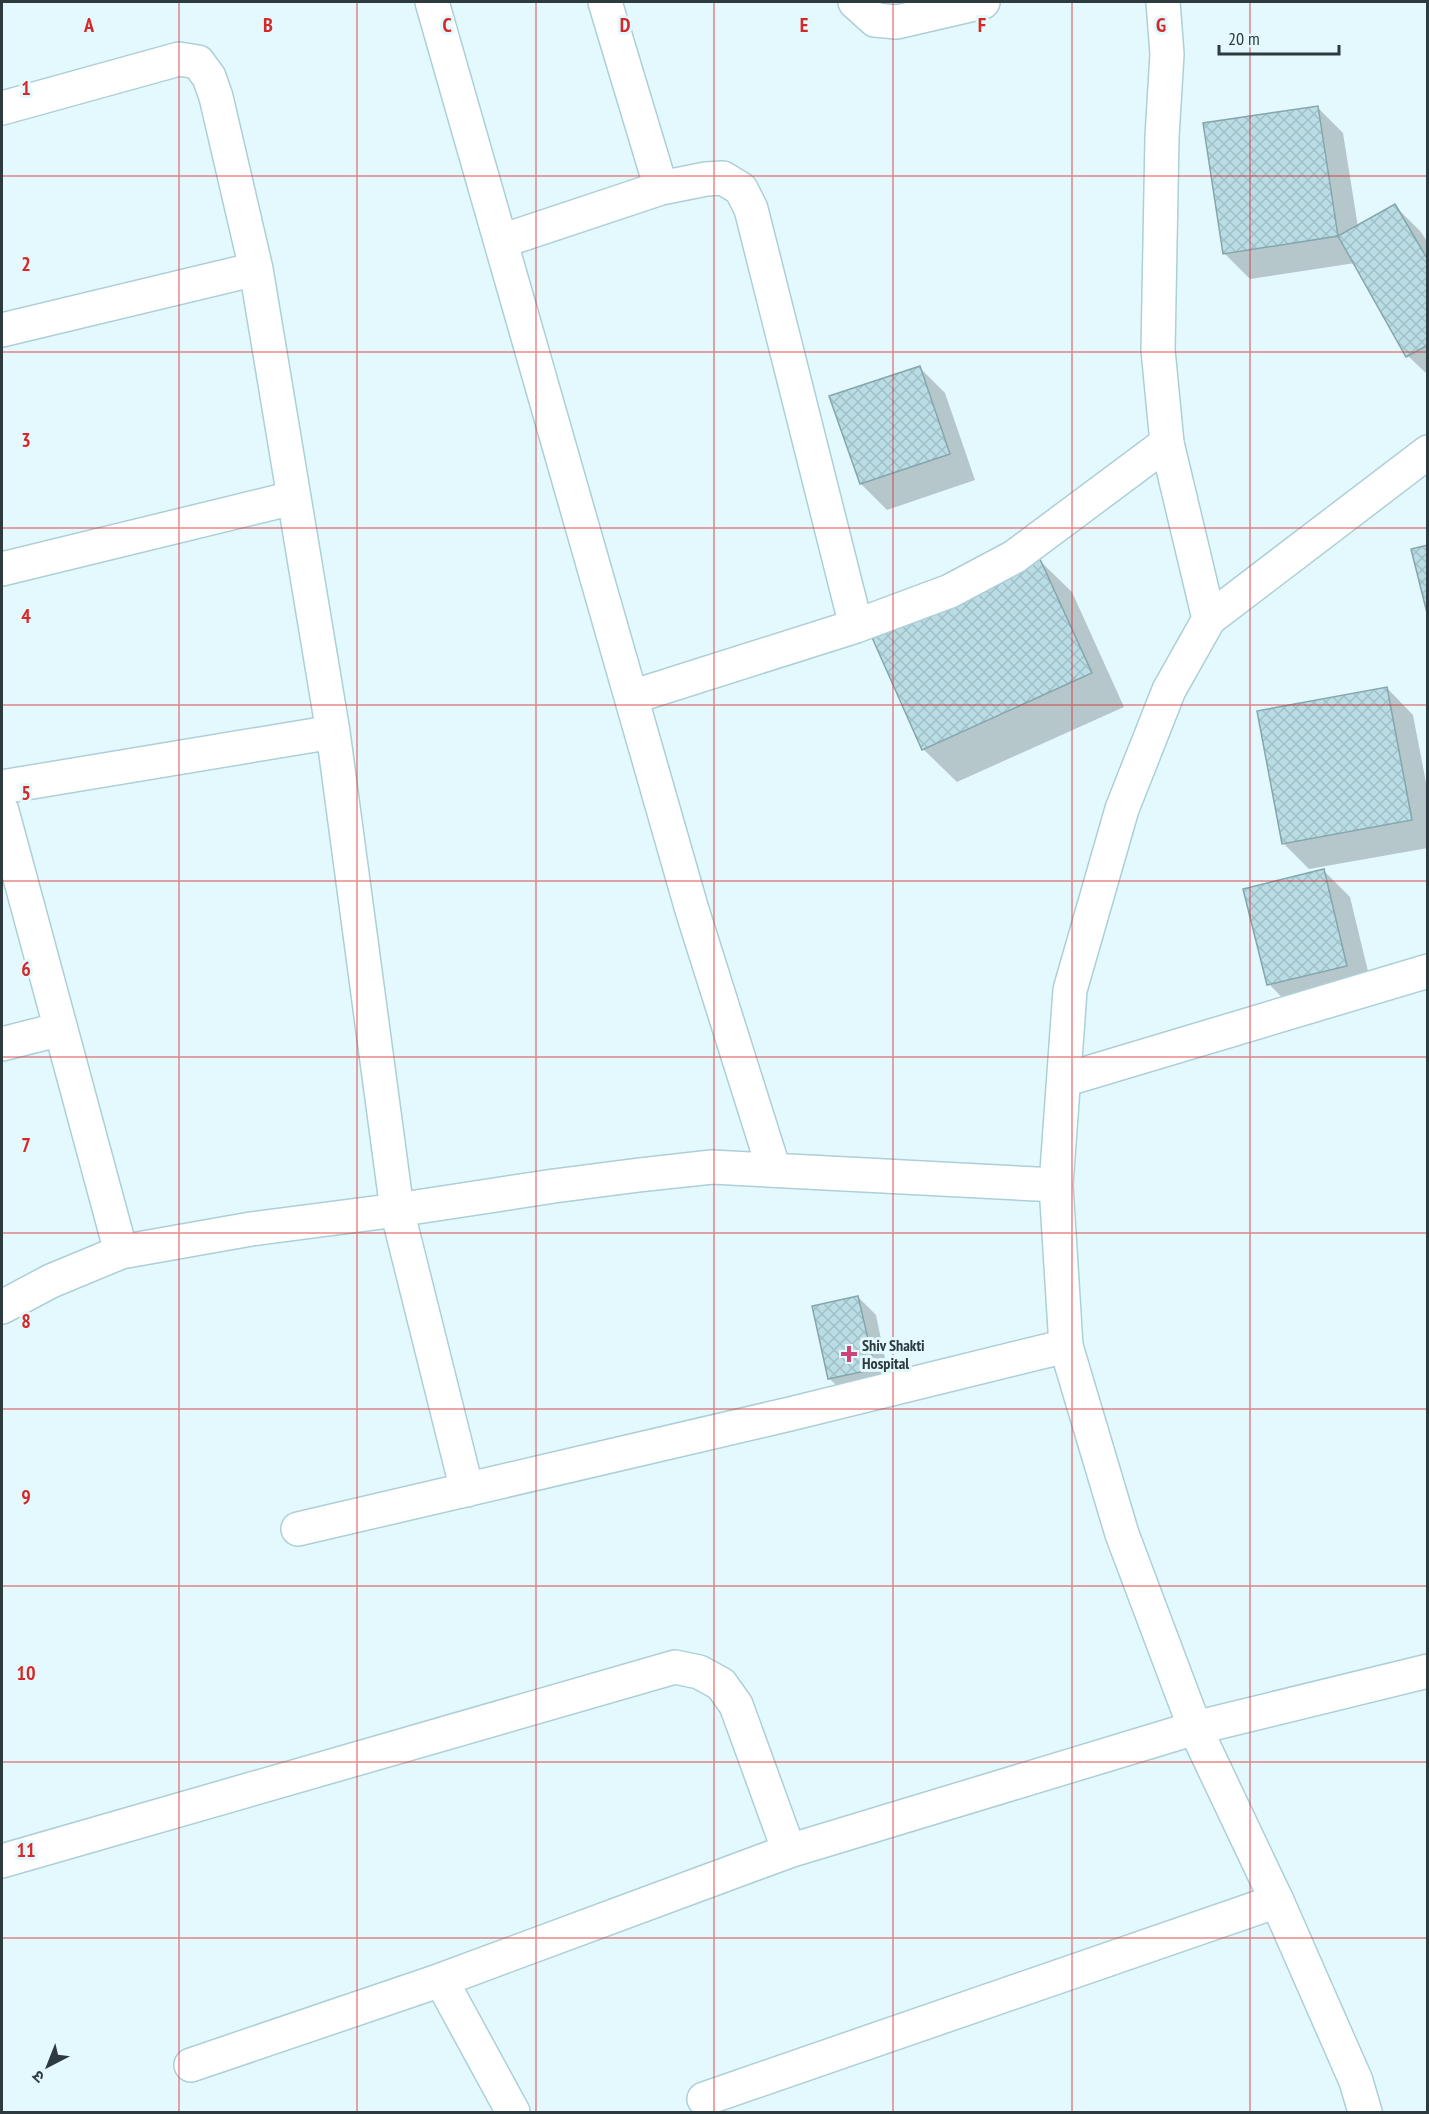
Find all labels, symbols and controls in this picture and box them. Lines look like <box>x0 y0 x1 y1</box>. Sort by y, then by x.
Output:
text: A <box>83 12 95 38</box>
text: B <box>263 12 273 38</box>
text: C <box>442 12 452 38</box>
text: D <box>620 12 631 38</box>
text: E <box>800 12 808 38</box>
text: F <box>978 12 986 38</box>
text: G <box>1156 12 1166 38</box>
scale bar <box>1219 18 1339 56</box>
text: 20 m <box>1228 27 1260 50</box>
text: 1 <box>21 75 31 101</box>
text: 2 <box>21 251 31 277</box>
text: 3 <box>21 427 31 453</box>
text: 4 <box>21 603 31 629</box>
text: 5 <box>21 780 31 806</box>
text: 6 <box>21 956 31 982</box>
text: 7 <box>21 1132 31 1158</box>
text: 8 <box>21 1308 31 1334</box>
place label: Shiv Shakti Hospital <box>862 1335 925 1373</box>
marker: Shiv Shakti Hospital <box>840 1345 858 1363</box>
text: 9 <box>21 1484 31 1510</box>
text: 10 <box>16 1660 36 1686</box>
text: 11 <box>16 1837 36 1863</box>
north arrow <box>18 2036 78 2096</box>
text: उ <box>27 2066 48 2088</box>

